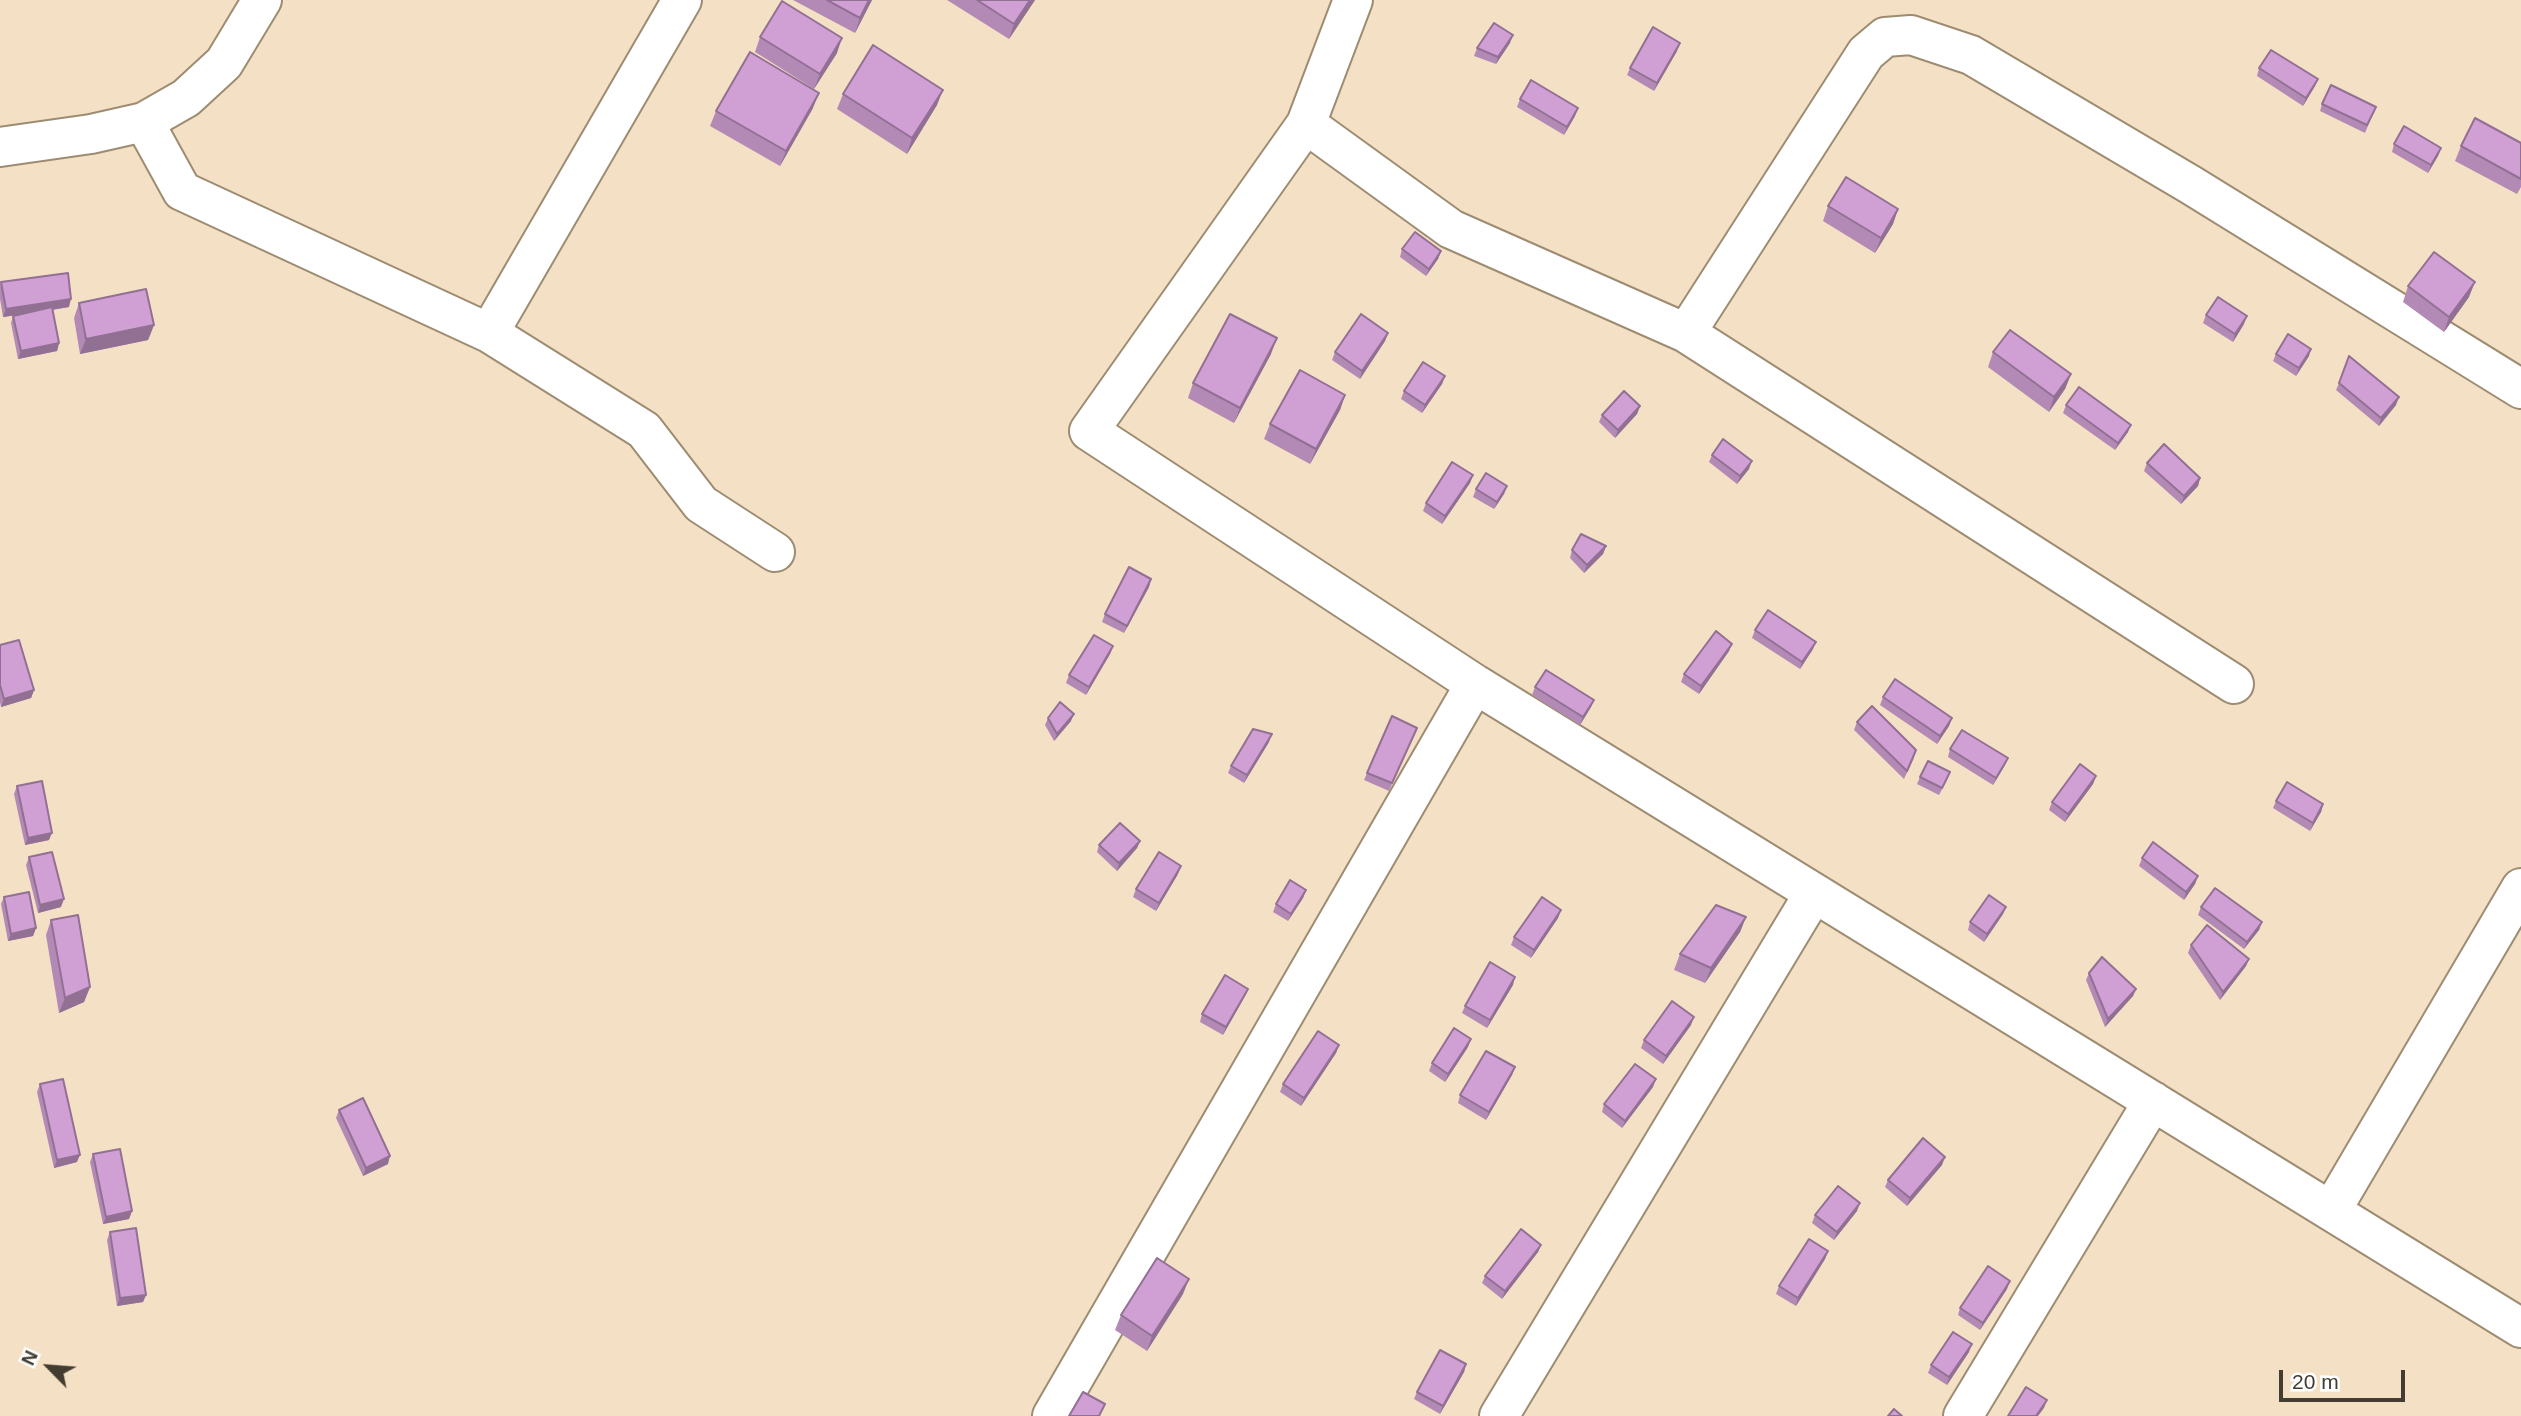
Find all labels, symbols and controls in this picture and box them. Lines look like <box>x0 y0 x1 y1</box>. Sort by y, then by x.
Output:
north arrow <box>14 1332 84 1402</box>
text: N <box>17 1347 42 1369</box>
scale bar <box>2283 1356 2409 1400</box>
text: 20 m <box>2292 1370 2339 1393</box>

